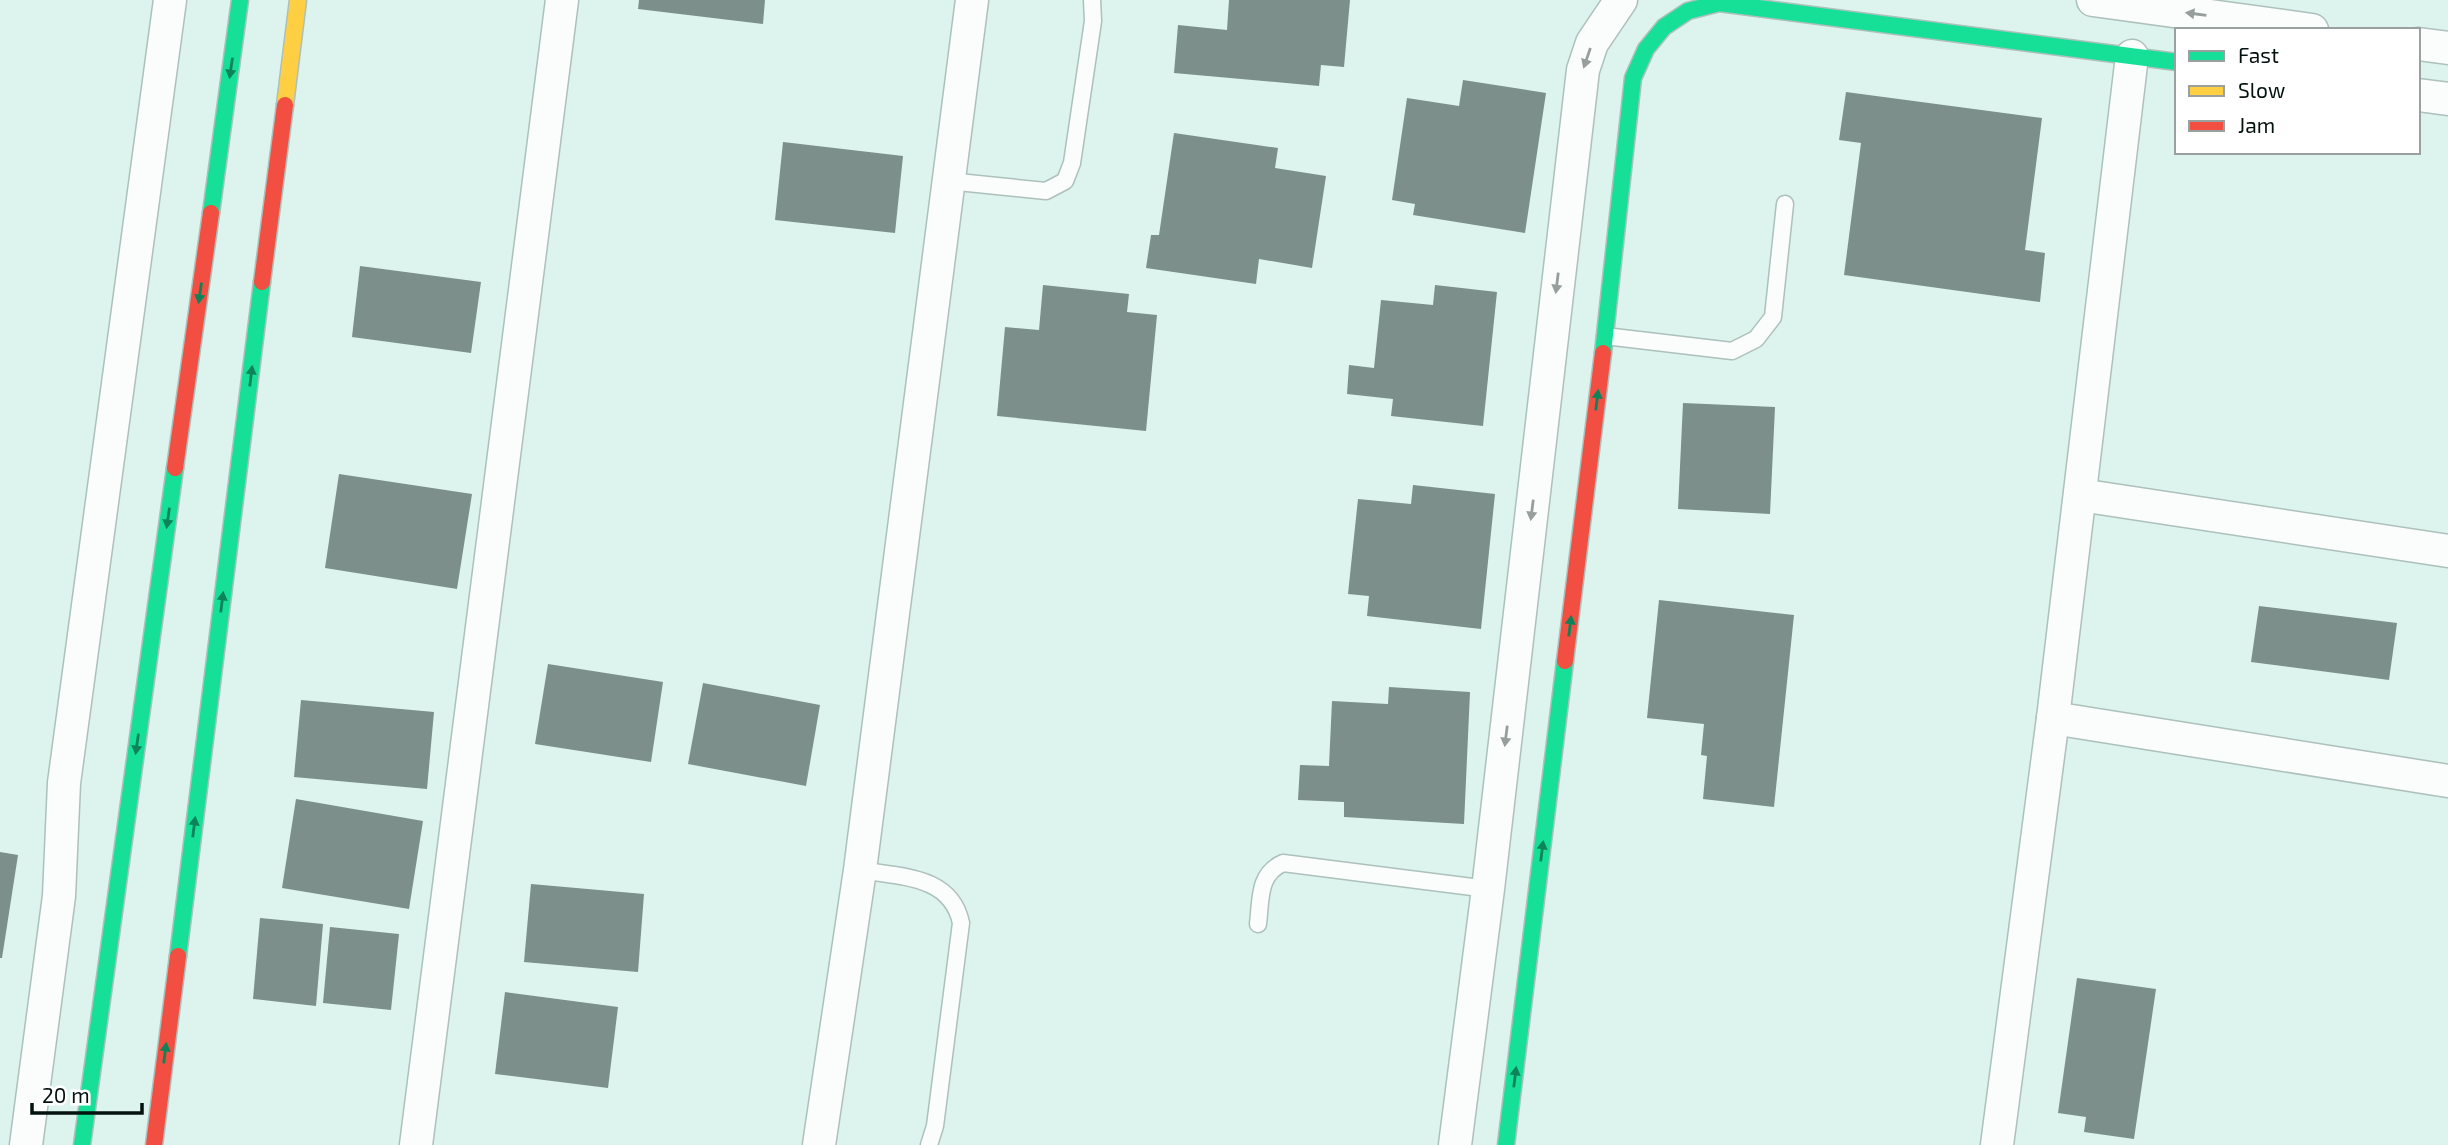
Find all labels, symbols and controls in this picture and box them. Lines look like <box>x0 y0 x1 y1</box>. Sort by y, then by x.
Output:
one-way arrow <box>2185 8 2207 19</box>
legend <box>2175 28 2420 154</box>
text: Fast <box>2238 42 2279 67</box>
one-way arrow <box>1581 48 1592 69</box>
one-way arrow <box>225 57 236 79</box>
text: Slow <box>2238 77 2285 102</box>
text: Jam <box>2238 112 2275 137</box>
one-way arrow <box>1552 273 1563 295</box>
one-way arrow <box>194 282 205 304</box>
one-way arrow <box>245 365 256 387</box>
one-way arrow <box>1592 389 1603 411</box>
one-way arrow <box>1526 499 1537 521</box>
one-way arrow <box>163 507 174 529</box>
one-way arrow <box>217 590 228 612</box>
one-way arrow <box>1564 614 1575 636</box>
one-way arrow <box>1500 725 1511 747</box>
one-way arrow <box>132 733 143 755</box>
one-way arrow <box>188 816 199 838</box>
one-way arrow <box>1537 840 1548 862</box>
one-way arrow <box>160 1042 171 1064</box>
one-way arrow <box>1509 1066 1520 1088</box>
scale bar <box>32 1072 142 1116</box>
text: 20 m <box>42 1082 90 1107</box>

